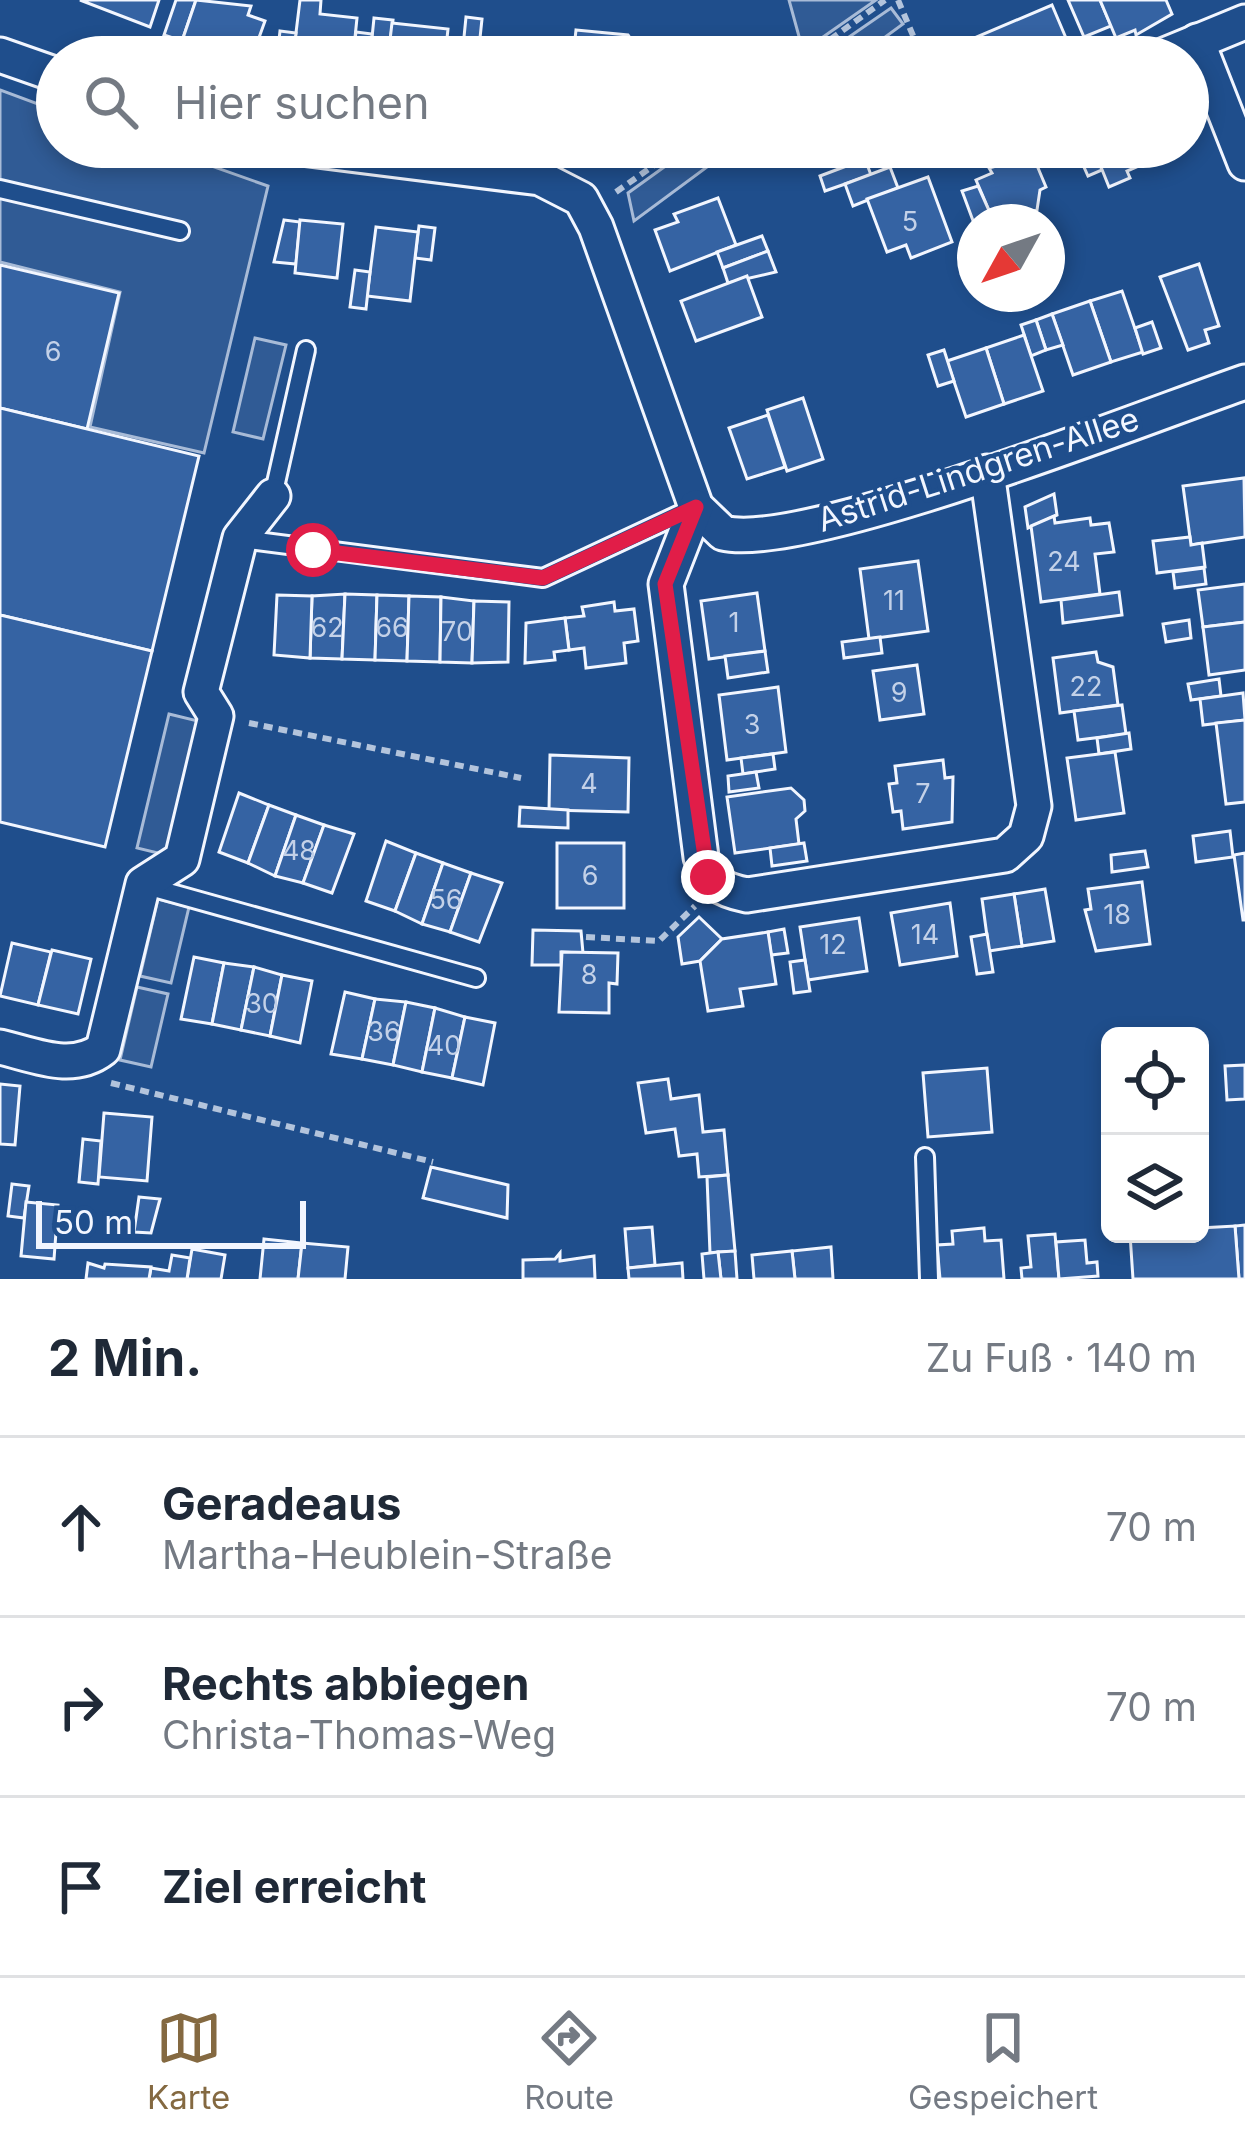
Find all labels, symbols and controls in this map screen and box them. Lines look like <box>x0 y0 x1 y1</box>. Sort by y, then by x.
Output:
search box <box>36 36 1209 168</box>
icon: search <box>78 69 144 135</box>
text: Hier suchen <box>174 75 430 130</box>
north arrow <box>957 204 1065 312</box>
house number: 5 <box>902 205 918 238</box>
house number: 6 <box>45 335 61 368</box>
street label: Astrid-Lindgren-Allee <box>812 398 1144 540</box>
route start <box>286 523 340 577</box>
house number: 24 <box>1047 545 1081 578</box>
house number: 11 <box>883 584 905 617</box>
house number: 1 <box>729 606 739 639</box>
house number: 62 <box>310 611 344 644</box>
house number: 66 <box>375 611 409 644</box>
house number: 70 <box>441 615 473 648</box>
house number: 22 <box>1070 670 1102 703</box>
house number: 9 <box>891 676 907 709</box>
house number: 3 <box>744 708 760 741</box>
house number: 4 <box>580 767 598 800</box>
house number: 7 <box>915 777 931 810</box>
house number: 48 <box>282 834 316 867</box>
route end <box>681 850 735 904</box>
house number: 6 <box>582 859 598 892</box>
house number: 56 <box>429 883 463 916</box>
house number: 18 <box>1103 898 1131 931</box>
house number: 14 <box>911 918 939 951</box>
house number: 12 <box>819 928 847 961</box>
house number: 8 <box>581 958 597 991</box>
house number: 30 <box>245 987 279 1020</box>
house number: 36 <box>367 1015 401 1048</box>
map controls <box>1101 1027 1209 1243</box>
button: locate <box>1101 1027 1209 1135</box>
house number: 40 <box>427 1029 461 1062</box>
button: layers <box>1101 1135 1209 1243</box>
scale bar <box>36 1195 306 1248</box>
text: 50 m <box>54 1202 133 1242</box>
text: 2 Min. <box>48 1327 202 1388</box>
text: Zu Fuß · 140 m <box>926 1334 1197 1381</box>
text: Geradeaus <box>162 1476 401 1531</box>
icon: ahead <box>48 1494 114 1560</box>
text: 70 m <box>1106 1503 1197 1550</box>
text: Martha-Heublein-Straße <box>162 1531 612 1578</box>
text: Rechts abbiegen <box>162 1656 529 1711</box>
icon: right <box>48 1674 114 1740</box>
text: 70 m <box>1106 1683 1197 1730</box>
text: Christa-Thomas-Weg <box>162 1711 556 1758</box>
icon: arrive <box>48 1854 114 1920</box>
text: Ziel erreicht <box>162 1859 426 1914</box>
tab: Karte <box>147 2005 230 2117</box>
tab: Route <box>524 2005 614 2117</box>
tab: Gespeichert <box>908 2005 1098 2117</box>

